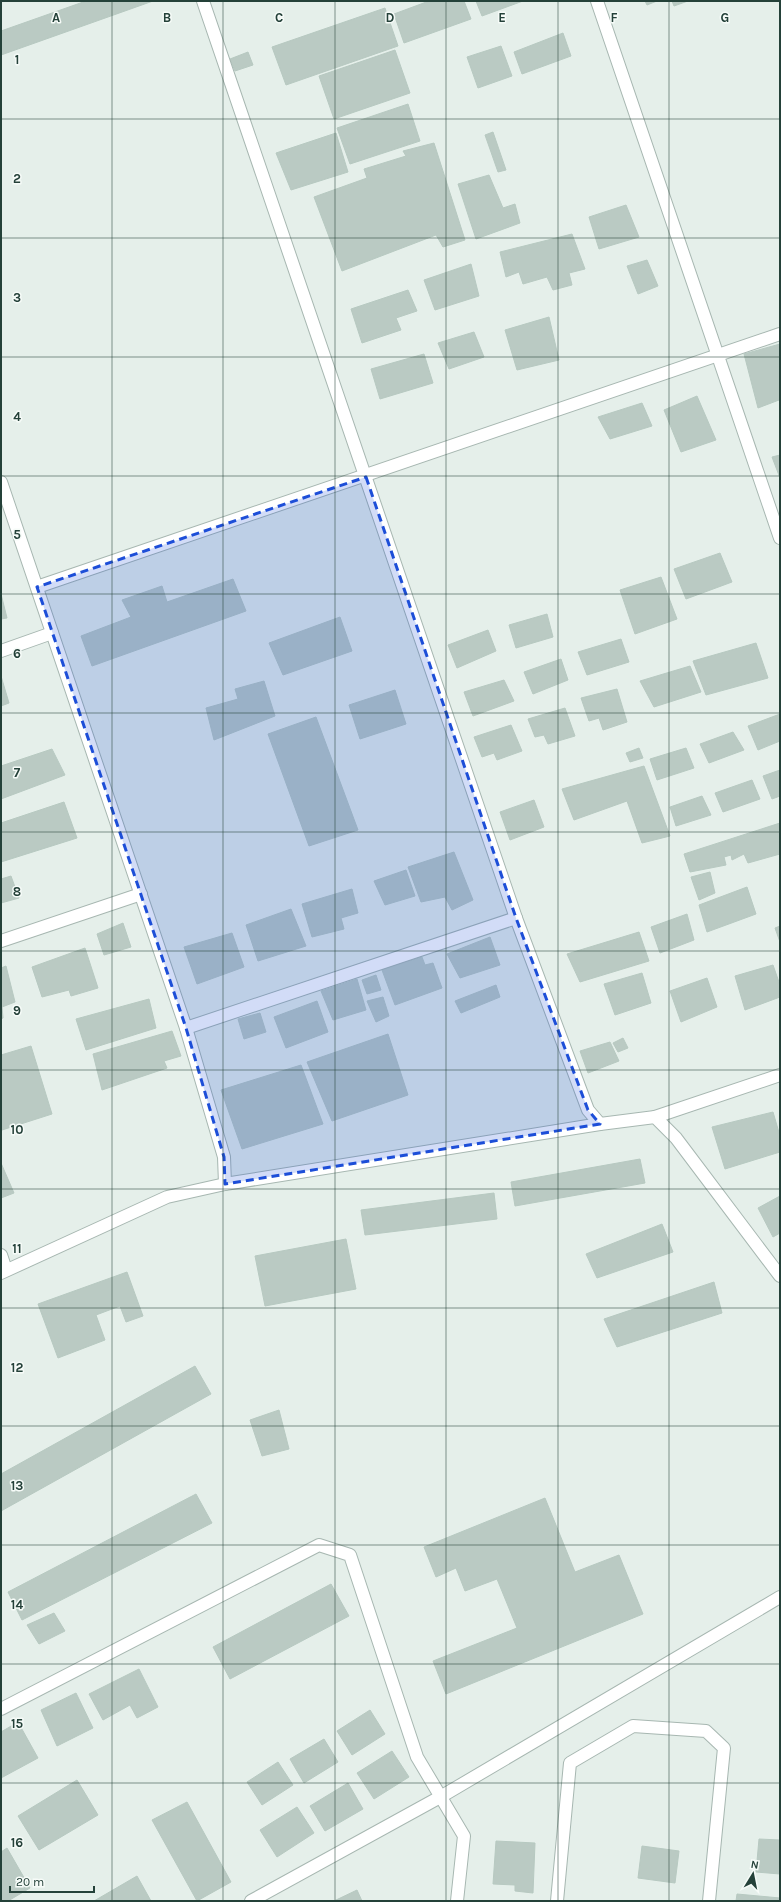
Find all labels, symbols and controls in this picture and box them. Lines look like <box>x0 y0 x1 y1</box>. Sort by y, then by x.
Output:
text: A <box>52 10 60 25</box>
text: B <box>163 10 171 25</box>
text: C <box>275 10 283 25</box>
text: D <box>386 10 395 25</box>
text: E <box>498 10 506 25</box>
text: F <box>610 10 618 25</box>
text: G <box>721 10 729 25</box>
text: 1 <box>15 52 19 67</box>
text: 2 <box>13 171 21 186</box>
text: 3 <box>13 290 21 305</box>
text: 4 <box>13 409 21 424</box>
text: 5 <box>13 527 21 542</box>
text: 6 <box>13 646 21 661</box>
text: 7 <box>14 765 21 780</box>
text: 8 <box>13 884 21 899</box>
text: 9 <box>13 1003 21 1018</box>
text: 10 <box>11 1122 23 1137</box>
text: 11 <box>12 1241 22 1256</box>
text: 12 <box>11 1360 23 1375</box>
text: 13 <box>11 1478 23 1493</box>
text: 14 <box>11 1597 23 1612</box>
text: 15 <box>11 1716 24 1731</box>
text: 16 <box>11 1835 23 1850</box>
north arrow <box>733 1854 773 1894</box>
text: N <box>750 1858 760 1872</box>
scale bar <box>10 1868 94 1894</box>
text: 20 m <box>16 1875 44 1889</box>

